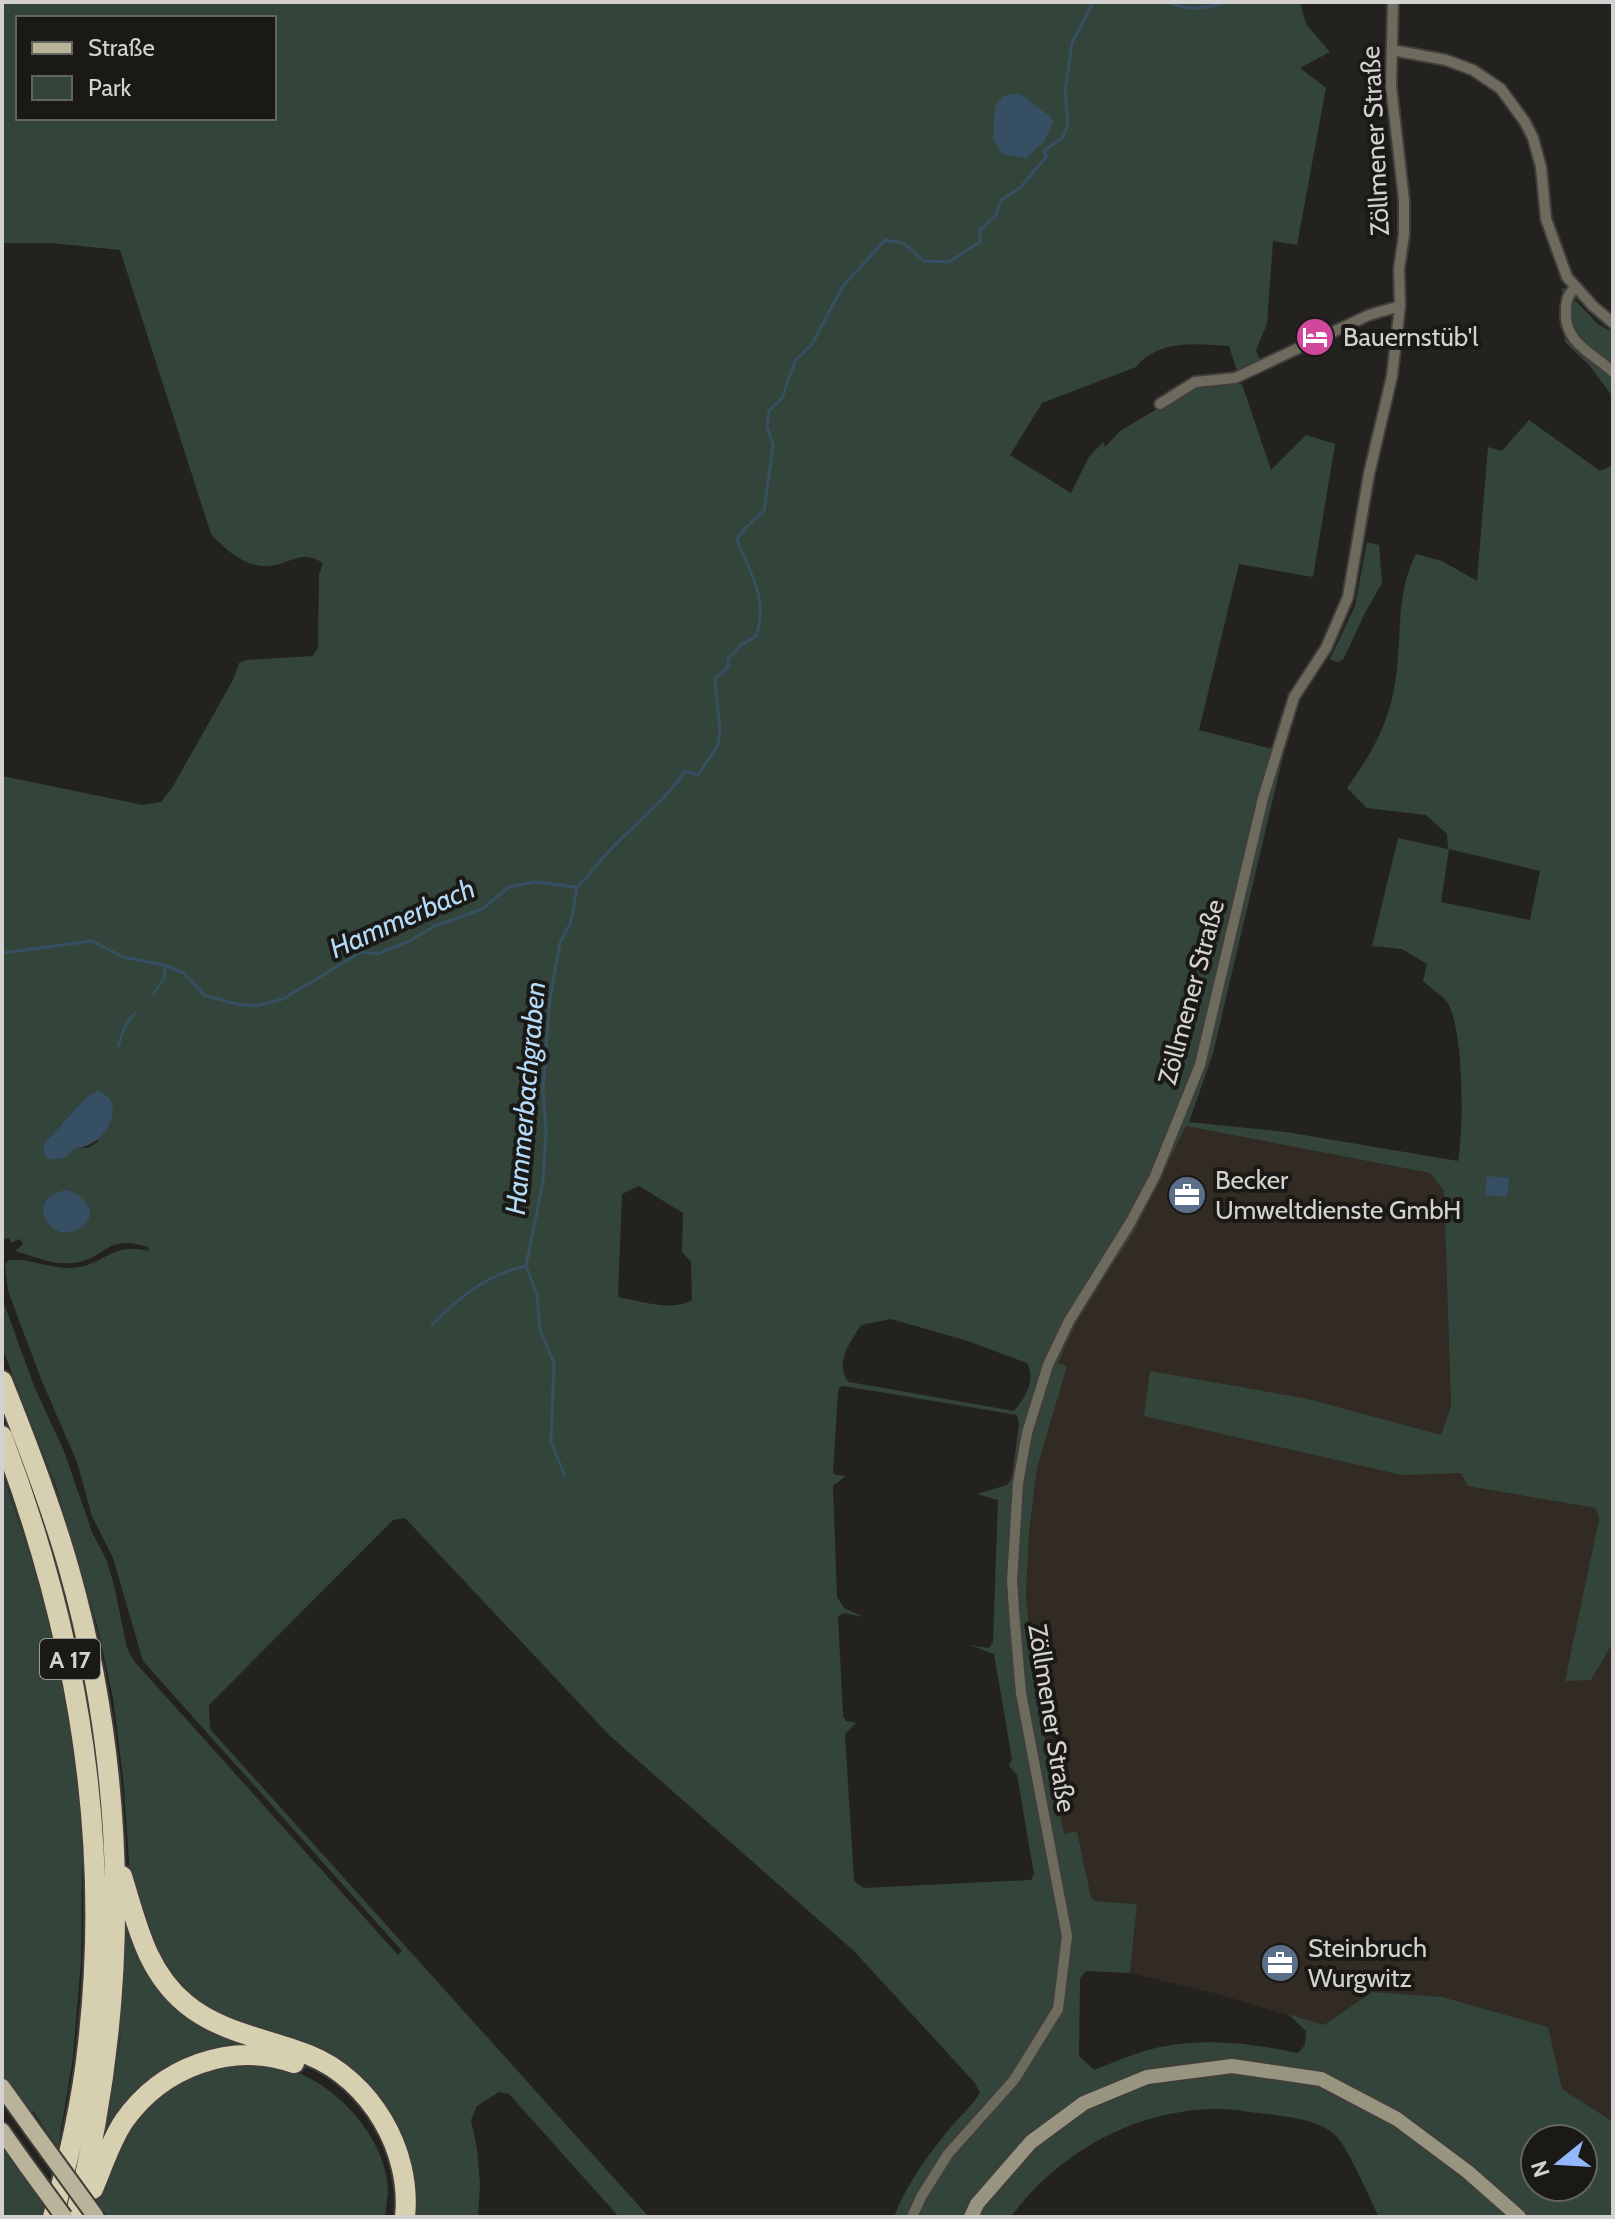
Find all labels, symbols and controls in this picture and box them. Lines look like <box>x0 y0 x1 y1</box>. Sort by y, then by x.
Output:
legend <box>16 16 276 120</box>
text: Straße <box>88 33 155 62</box>
street label: Zöllmener Straße <box>1354 45 1396 237</box>
text: Park <box>88 73 131 102</box>
hotel icon: Bauernstüb'l <box>1294 316 1336 358</box>
place label: Bauernstüb'l <box>1343 321 1478 353</box>
water label: Hammerbach <box>324 871 480 965</box>
street label: Zöllmener Straße <box>1151 896 1231 1088</box>
water label: Hammerbachgraben <box>498 980 552 1216</box>
place label: Becker Umweltdienste GmbH <box>1215 1164 1461 1226</box>
office icon: Becker Umweltdienste GmbH <box>1166 1174 1208 1216</box>
street label: Zöllmener Straße <box>1021 1621 1083 1815</box>
road number: A 17 <box>40 1639 100 1679</box>
place label: Steinbruch Wurgwitz <box>1308 1932 1427 1994</box>
office icon: Steinbruch Wurgwitz <box>1259 1942 1301 1984</box>
north arrow <box>1519 2123 1599 2203</box>
text: N <box>1525 2157 1556 2181</box>

